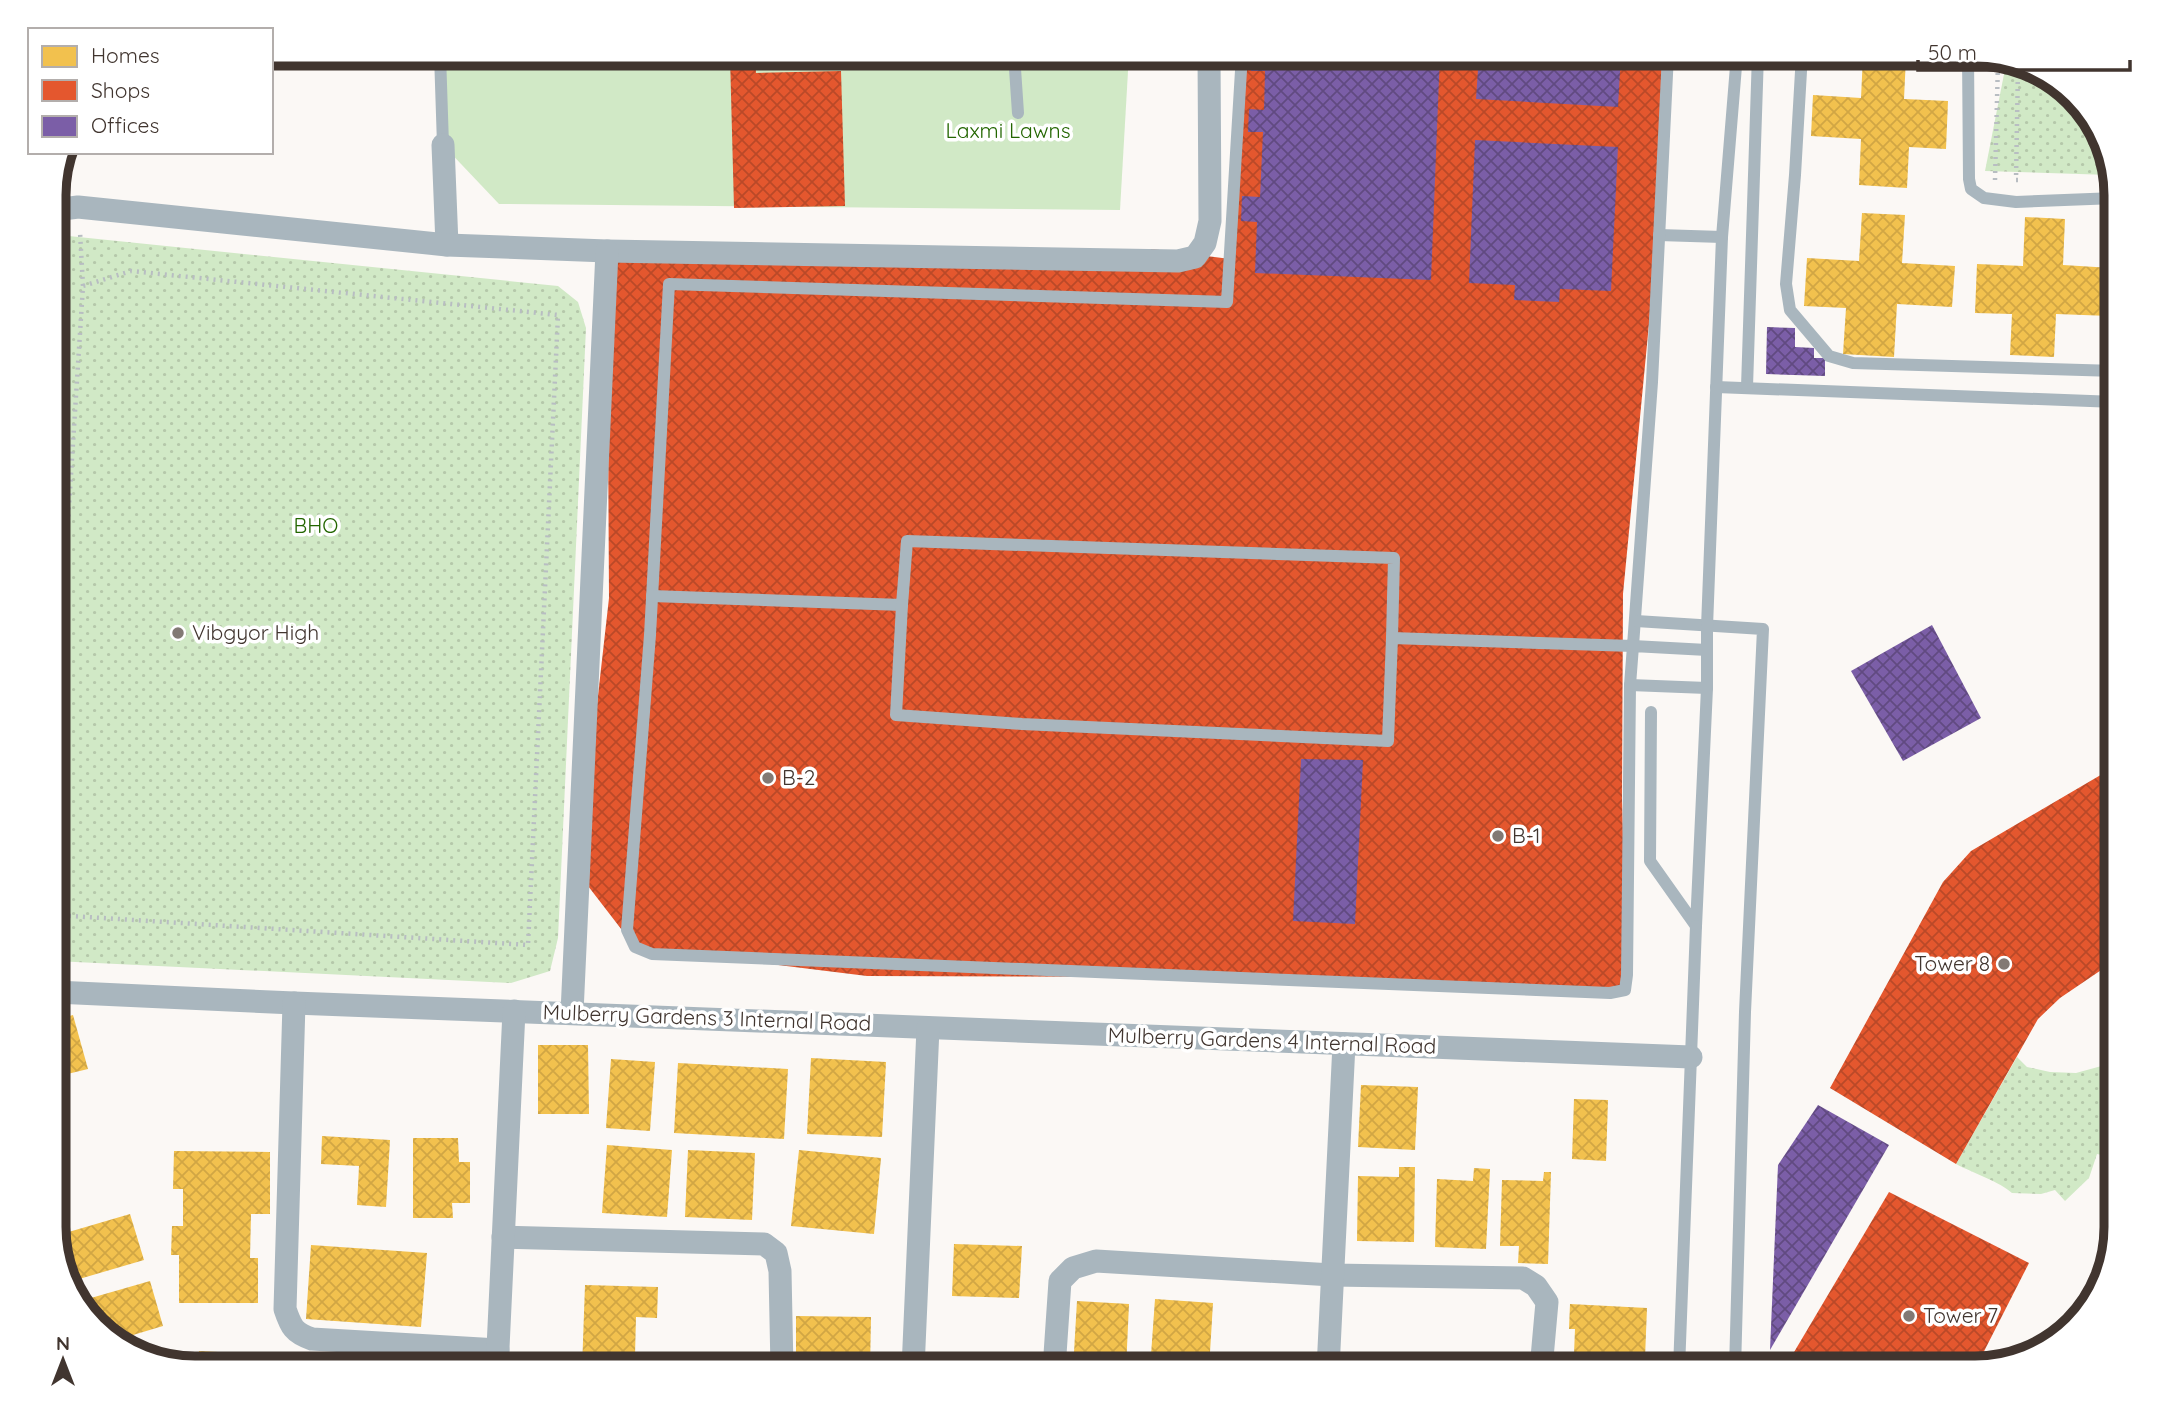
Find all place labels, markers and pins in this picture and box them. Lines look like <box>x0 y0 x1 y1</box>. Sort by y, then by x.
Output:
place label: Vibgyor High <box>192 619 319 645</box>
marker: Vibgyor High <box>170 625 186 641</box>
place label: B-2 <box>782 764 816 790</box>
marker: B-2 <box>760 770 776 786</box>
place label: B-1 <box>1512 822 1541 848</box>
marker: B-1 <box>1490 828 1506 844</box>
place label: Tower 8 <box>1914 950 1990 976</box>
marker: Tower 8 <box>1996 956 2012 972</box>
place label: Tower 7 <box>1923 1302 1998 1328</box>
marker: Tower 7 <box>1901 1308 1917 1324</box>

